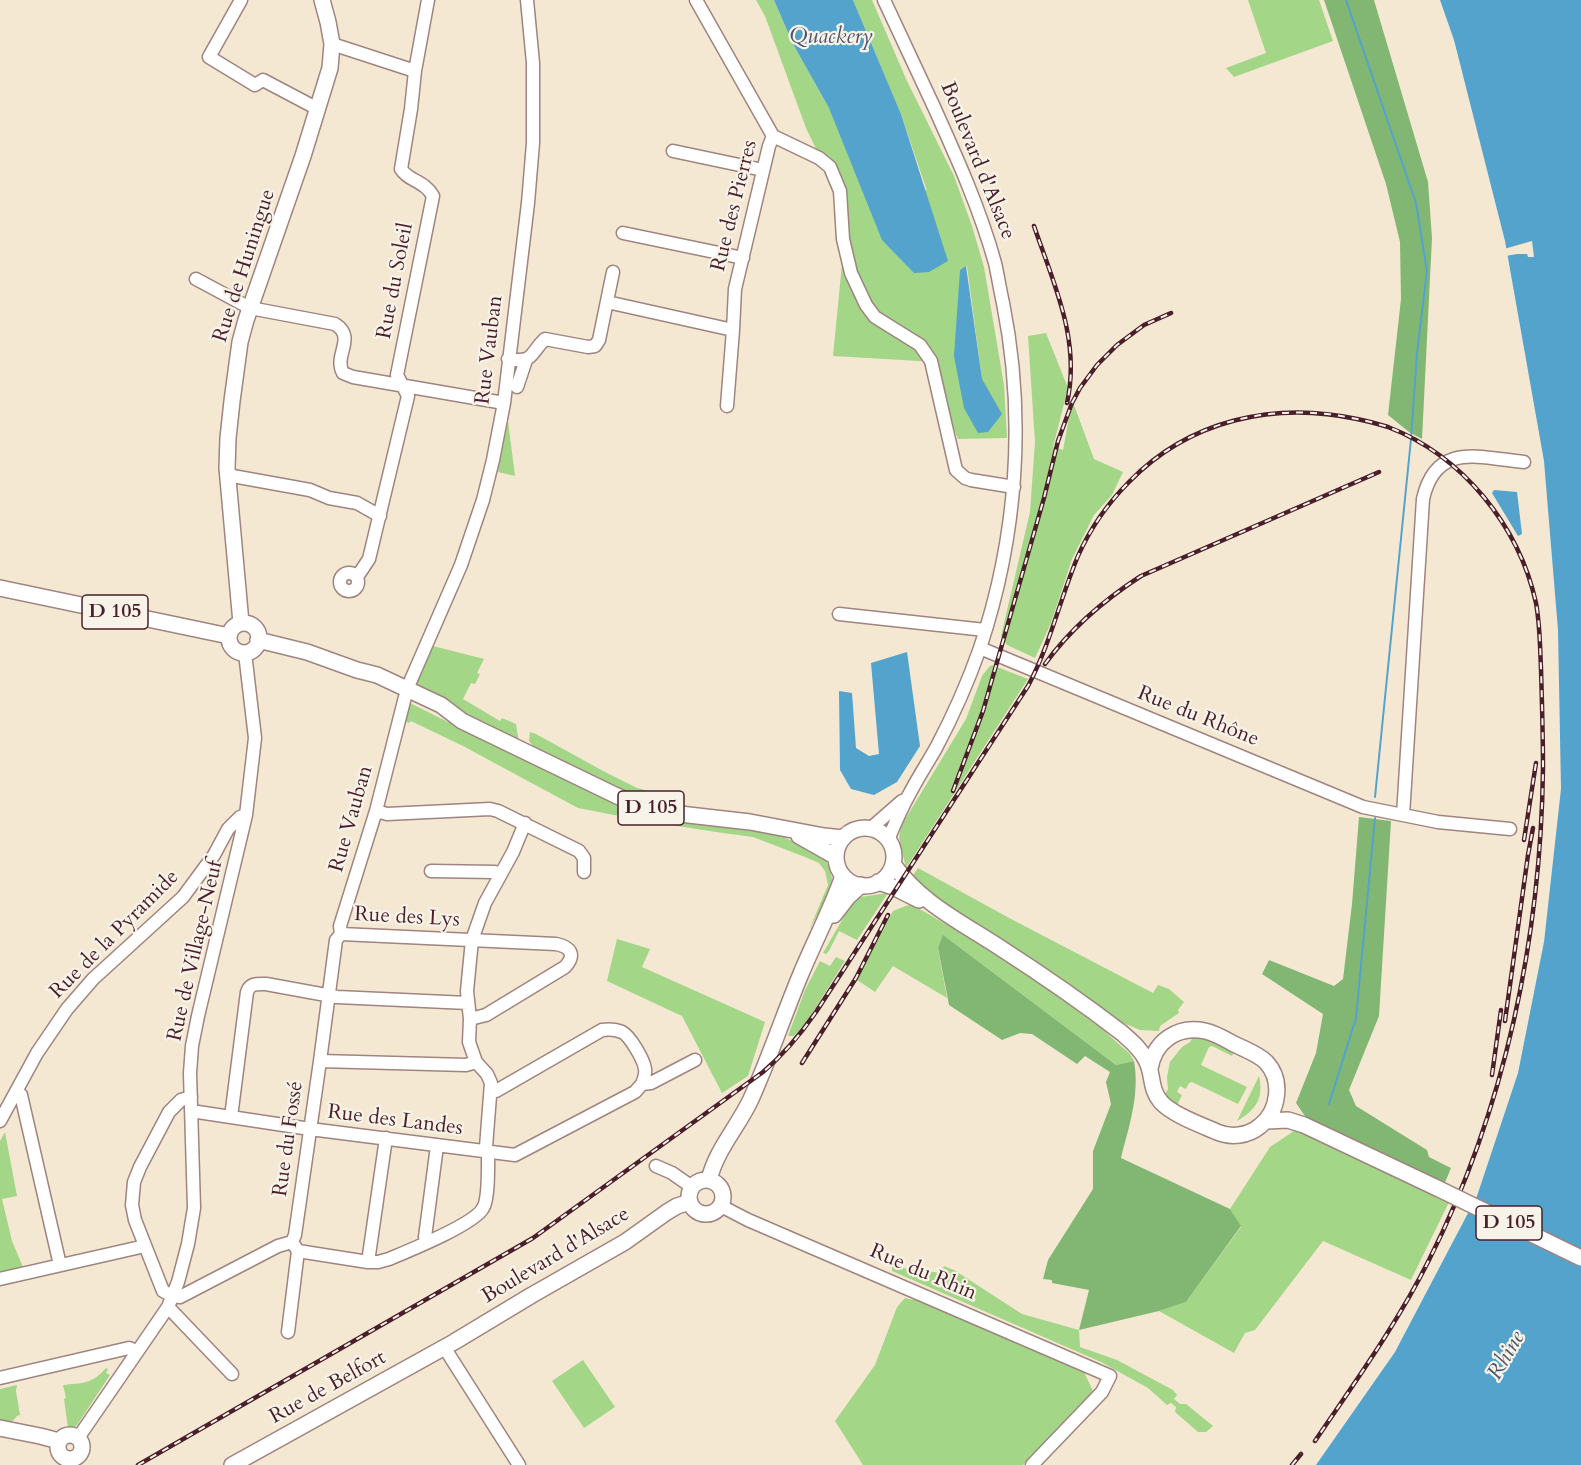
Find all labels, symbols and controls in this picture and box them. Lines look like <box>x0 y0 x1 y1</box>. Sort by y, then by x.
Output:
water label: Quackery <box>789 25 873 51</box>
street label: Boulevard d'Alsace <box>934 79 1020 243</box>
street label: Rue des Pierres <box>707 138 763 274</box>
street label: Rue de Huningue <box>208 186 282 346</box>
street label: Rue du Soleil <box>372 221 420 341</box>
street label: Rue Vauban <box>471 294 509 406</box>
road number: D 105 <box>82 595 148 629</box>
street label: Rue du Rhône <box>1134 681 1262 753</box>
street label: Rue Vauban <box>325 763 379 875</box>
road number: D 105 <box>618 791 684 825</box>
street label: Rue de Village-Neuf <box>163 858 229 1044</box>
street label: Rue de la Pyramide <box>45 865 185 1005</box>
street label: Rue des Lys <box>354 903 460 933</box>
street label: Rue du Fossé <box>268 1080 310 1198</box>
street label: Rue des Landes <box>326 1100 464 1142</box>
street label: Boulevard d'Alsace <box>478 1202 634 1310</box>
road number: D 105 <box>1476 1206 1542 1240</box>
street label: Rue du Rhin <box>866 1239 980 1307</box>
water label: Rhine <box>1483 1327 1531 1385</box>
street label: Rue de Belfort <box>266 1346 390 1430</box>

